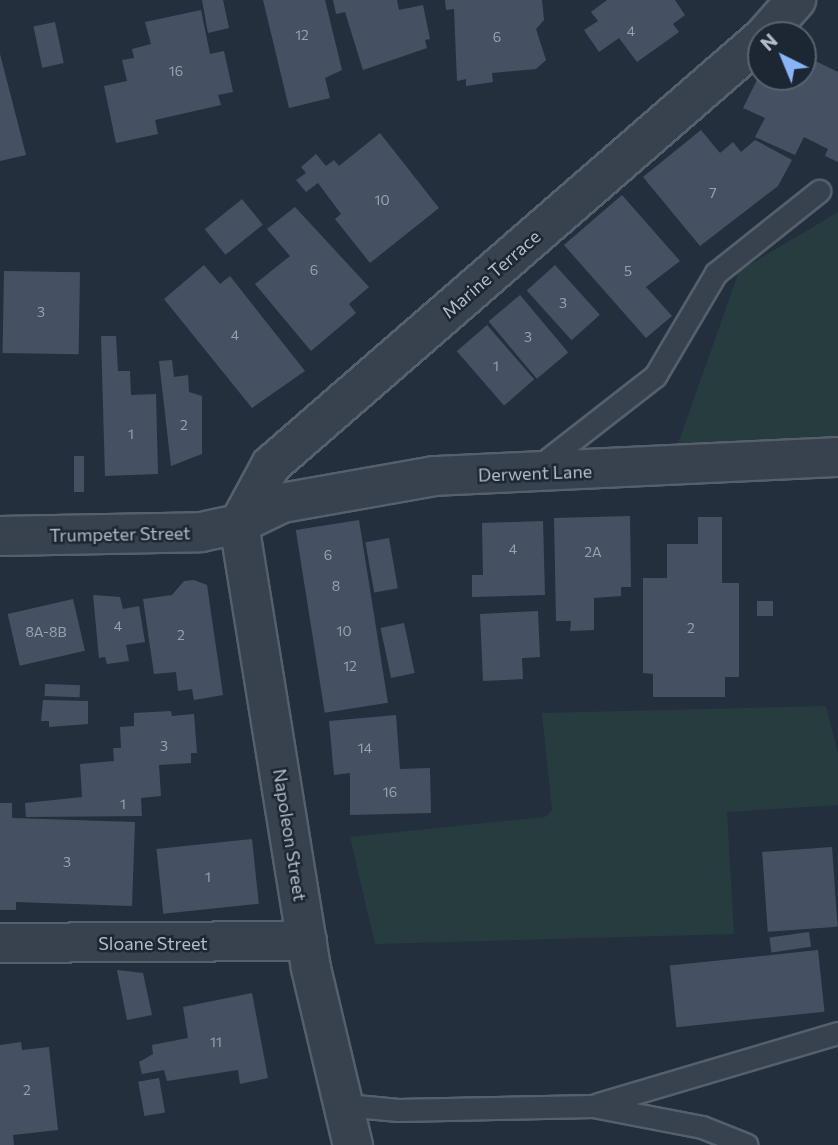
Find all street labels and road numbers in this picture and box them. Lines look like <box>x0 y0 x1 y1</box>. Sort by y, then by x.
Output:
street label: Marine Terrace <box>437 225 545 323</box>
street label: Derwent Lane <box>478 460 592 486</box>
street label: Trumpeter Street <box>49 522 191 546</box>
street label: Napoleon Street <box>269 767 311 903</box>
street label: Sloane Street <box>98 932 208 954</box>

